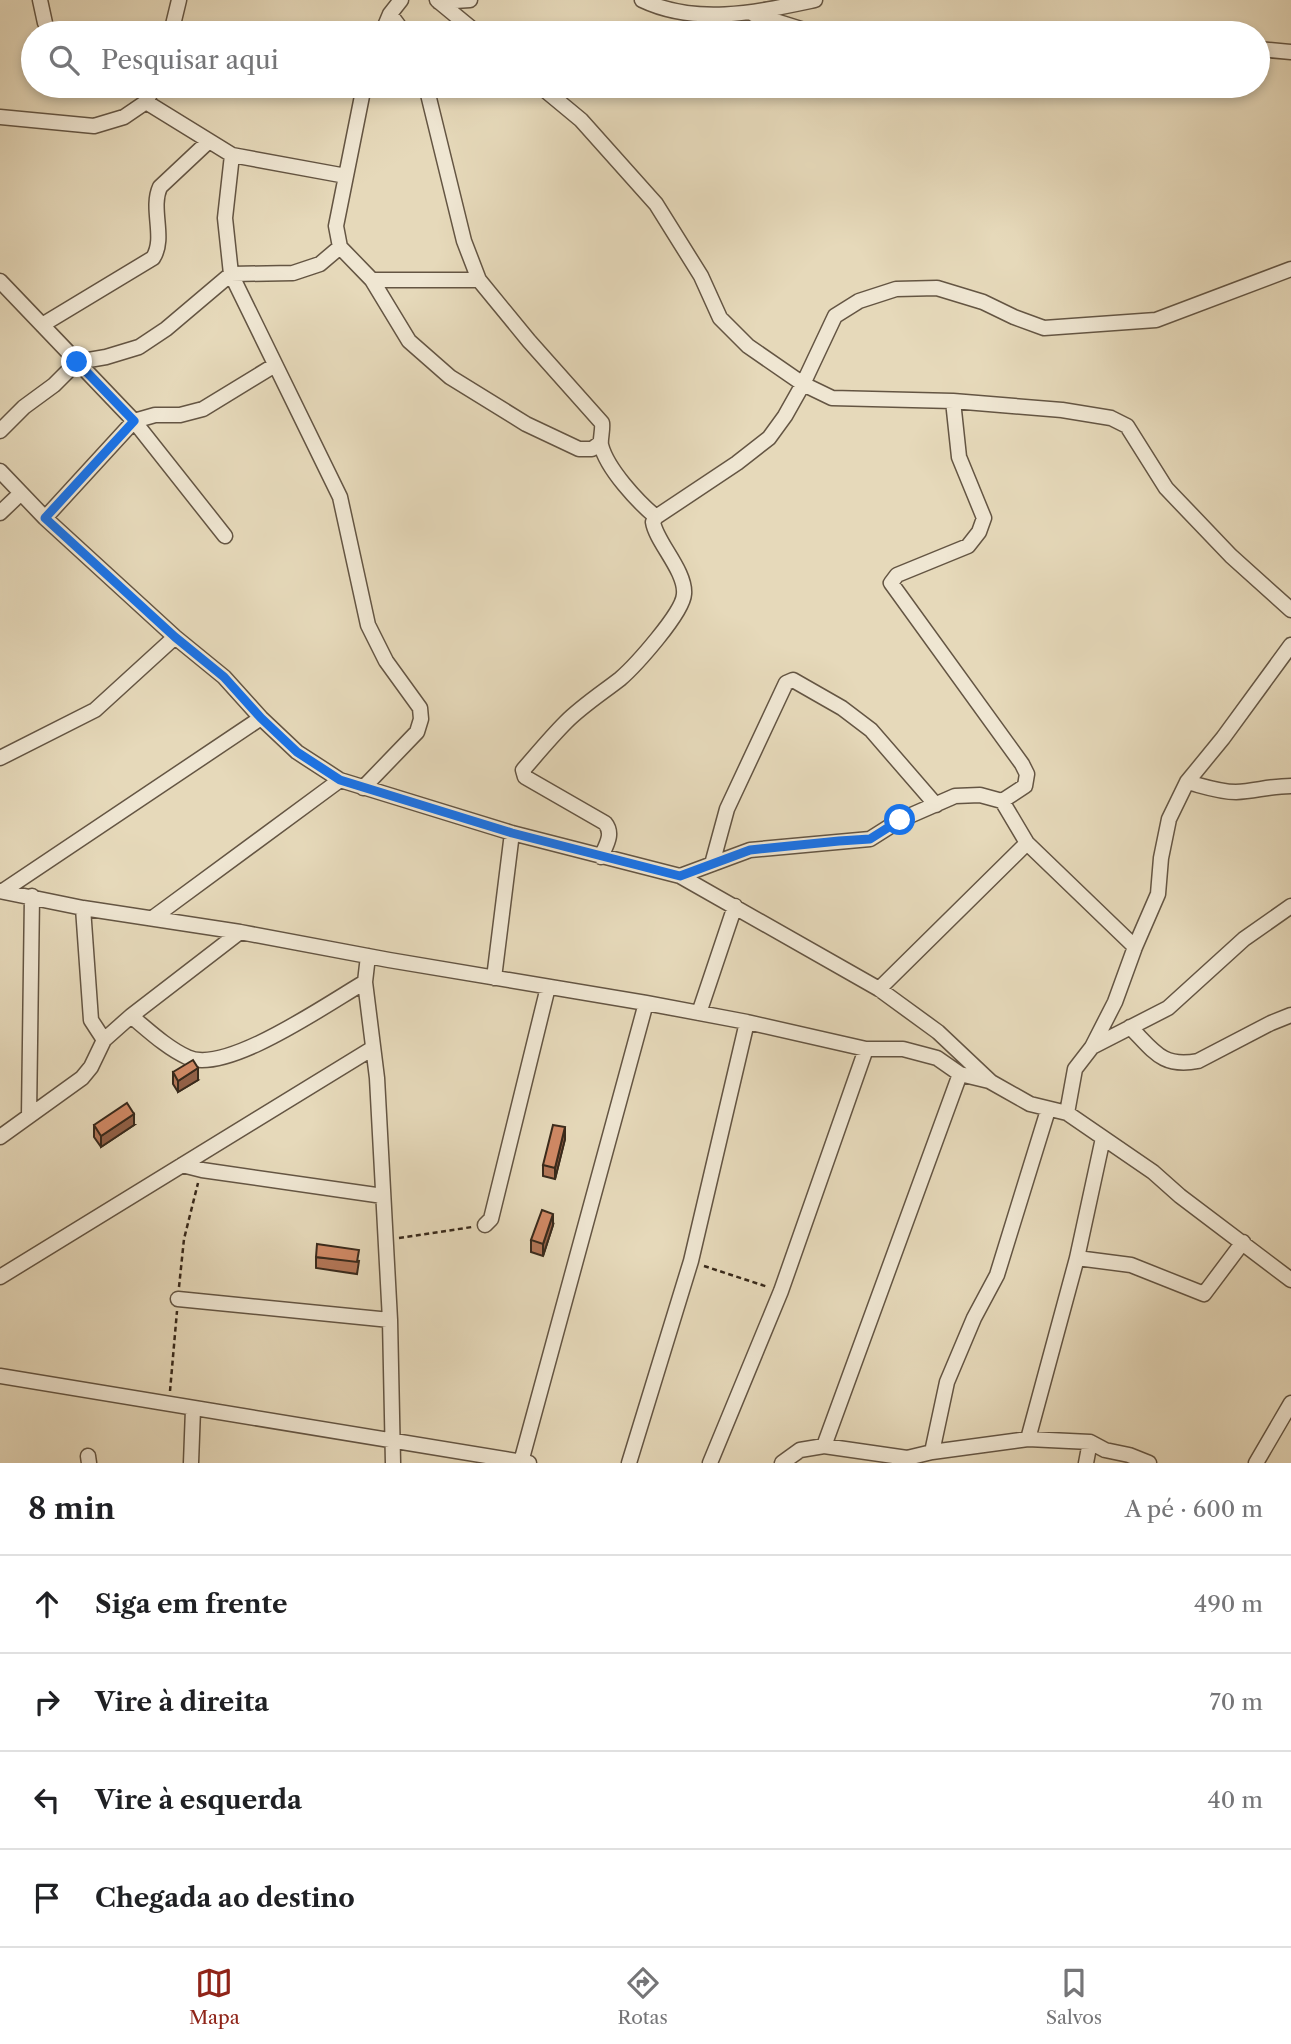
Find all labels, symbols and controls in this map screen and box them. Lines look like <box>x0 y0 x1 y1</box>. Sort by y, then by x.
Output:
search box <box>21 21 1270 98</box>
icon: search <box>45 41 83 79</box>
text: Pesquisar aqui <box>101 44 279 76</box>
route end <box>61 346 92 377</box>
route start <box>884 804 915 835</box>
text: 8 min <box>28 1490 115 1527</box>
text: A pé · 600 m <box>1125 1495 1263 1523</box>
icon: ahead <box>28 1585 66 1623</box>
text: Siga em frente <box>95 1588 288 1620</box>
text: 490 m <box>1194 1590 1263 1618</box>
icon: right <box>28 1683 66 1721</box>
text: Vire à direita <box>95 1686 269 1718</box>
text: 70 m <box>1210 1688 1263 1716</box>
icon: left <box>28 1781 66 1819</box>
text: Vire à esquerda <box>95 1784 302 1816</box>
text: 40 m <box>1208 1786 1263 1814</box>
icon: arrive <box>28 1879 66 1917</box>
text: Chegada ao destino <box>95 1882 355 1914</box>
tab: Mapa <box>189 1964 240 2029</box>
tab: Rotas <box>617 1964 668 2029</box>
tab: Salvos <box>1046 1964 1102 2029</box>

